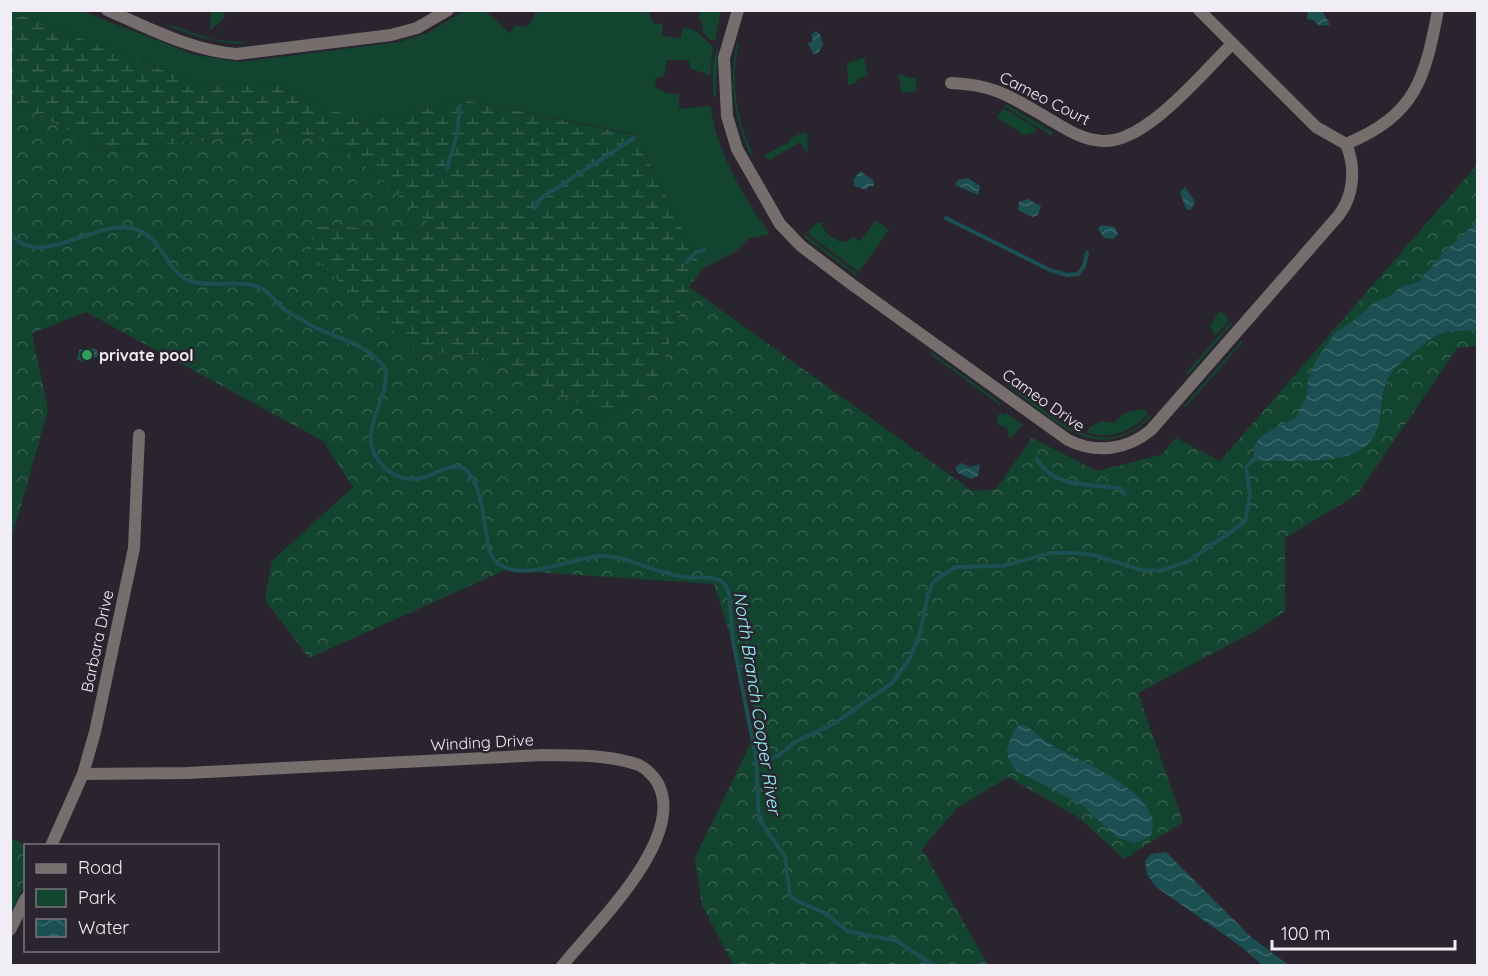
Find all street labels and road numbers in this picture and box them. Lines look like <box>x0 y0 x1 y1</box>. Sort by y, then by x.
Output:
street label: Cameo Court <box>997 67 1093 129</box>
street label: Cameo Drive <box>999 364 1089 436</box>
street label: Barbara Drive <box>76 588 118 694</box>
street label: Winding Drive <box>430 729 534 755</box>

